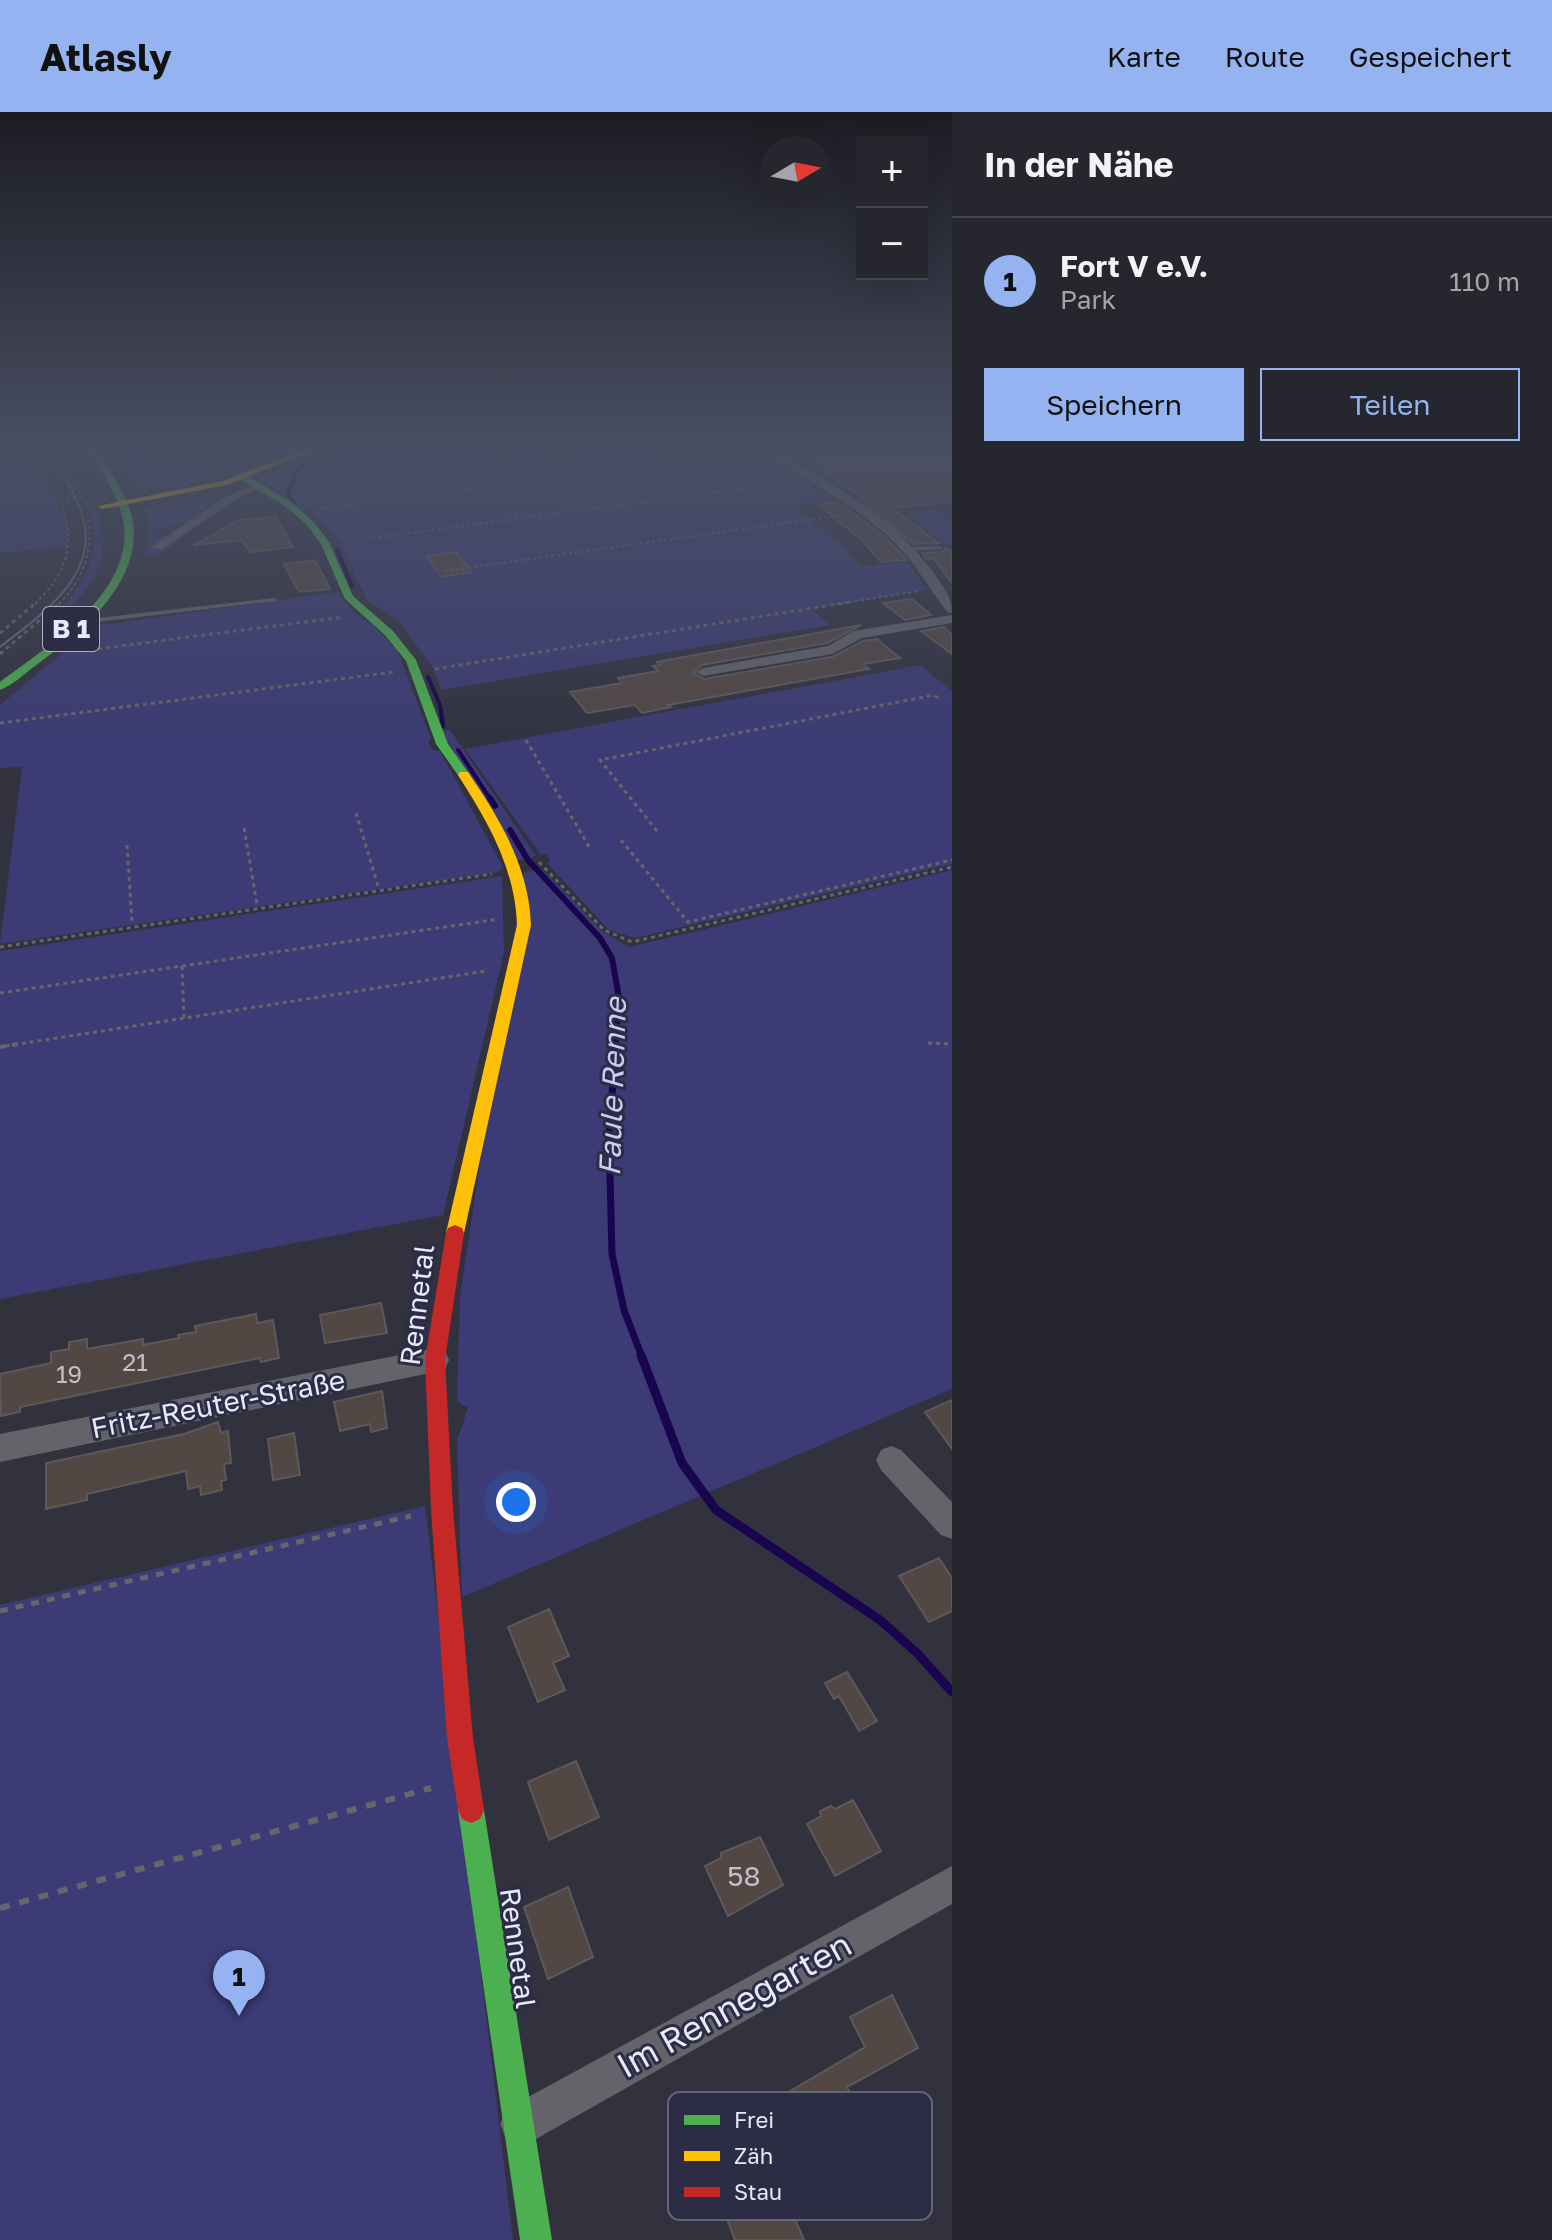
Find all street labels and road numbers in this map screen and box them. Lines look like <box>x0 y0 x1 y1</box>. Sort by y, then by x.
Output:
road number: B 1 <box>43 607 99 651</box>
street label: Rennetal <box>393 1243 440 1367</box>
street label: Fritz-Reuter-Straße <box>88 1363 348 1444</box>
street label: Rennetal <box>494 1885 543 2010</box>
street label: Im Rennegarten <box>609 1923 858 2085</box>

